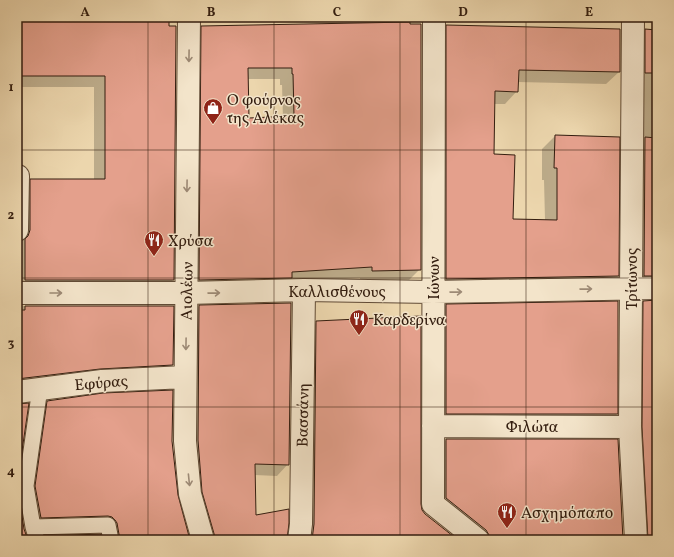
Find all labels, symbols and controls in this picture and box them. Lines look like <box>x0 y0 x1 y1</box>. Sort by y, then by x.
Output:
text: A <box>80 4 90 22</box>
text: B <box>207 4 216 22</box>
text: C <box>333 4 341 22</box>
text: D <box>458 4 468 22</box>
text: E <box>585 4 593 22</box>
one-way arrow <box>185 49 193 62</box>
text: 1 <box>8 79 14 97</box>
place label: Ο φούρνος της Αλέκας <box>227 90 304 130</box>
shop icon: Ο φούρνος της Αλέκας <box>202 97 224 125</box>
one-way arrow <box>184 179 191 192</box>
text: 2 <box>8 207 15 225</box>
restaurant icon: Χρύσα <box>143 229 165 257</box>
place label: Χρύσα <box>168 231 214 253</box>
street label: Τρίτωνος <box>622 248 644 310</box>
street label: Ιώνων <box>424 256 446 300</box>
street label: Αιολέων <box>176 261 200 321</box>
street label: Καλλισθένους <box>288 282 386 304</box>
one-way arrow <box>579 285 592 293</box>
one-way arrow <box>449 288 462 296</box>
one-way arrow <box>49 289 62 297</box>
one-way arrow <box>207 289 220 297</box>
restaurant icon: Καρδερίνα <box>348 308 370 336</box>
place label: Καρδερίνα <box>373 310 446 332</box>
text: 3 <box>8 335 15 353</box>
one-way arrow <box>182 337 189 350</box>
street label: Εφύρας <box>74 371 129 397</box>
street label: Βασσάνη <box>292 383 316 447</box>
street label: Φιλώτα <box>506 417 559 439</box>
text: 4 <box>7 463 15 481</box>
one-way arrow <box>185 473 192 486</box>
restaurant icon: Ασχημόπαπο <box>496 501 518 529</box>
place label: Ασχημόπαπο <box>521 503 613 525</box>

